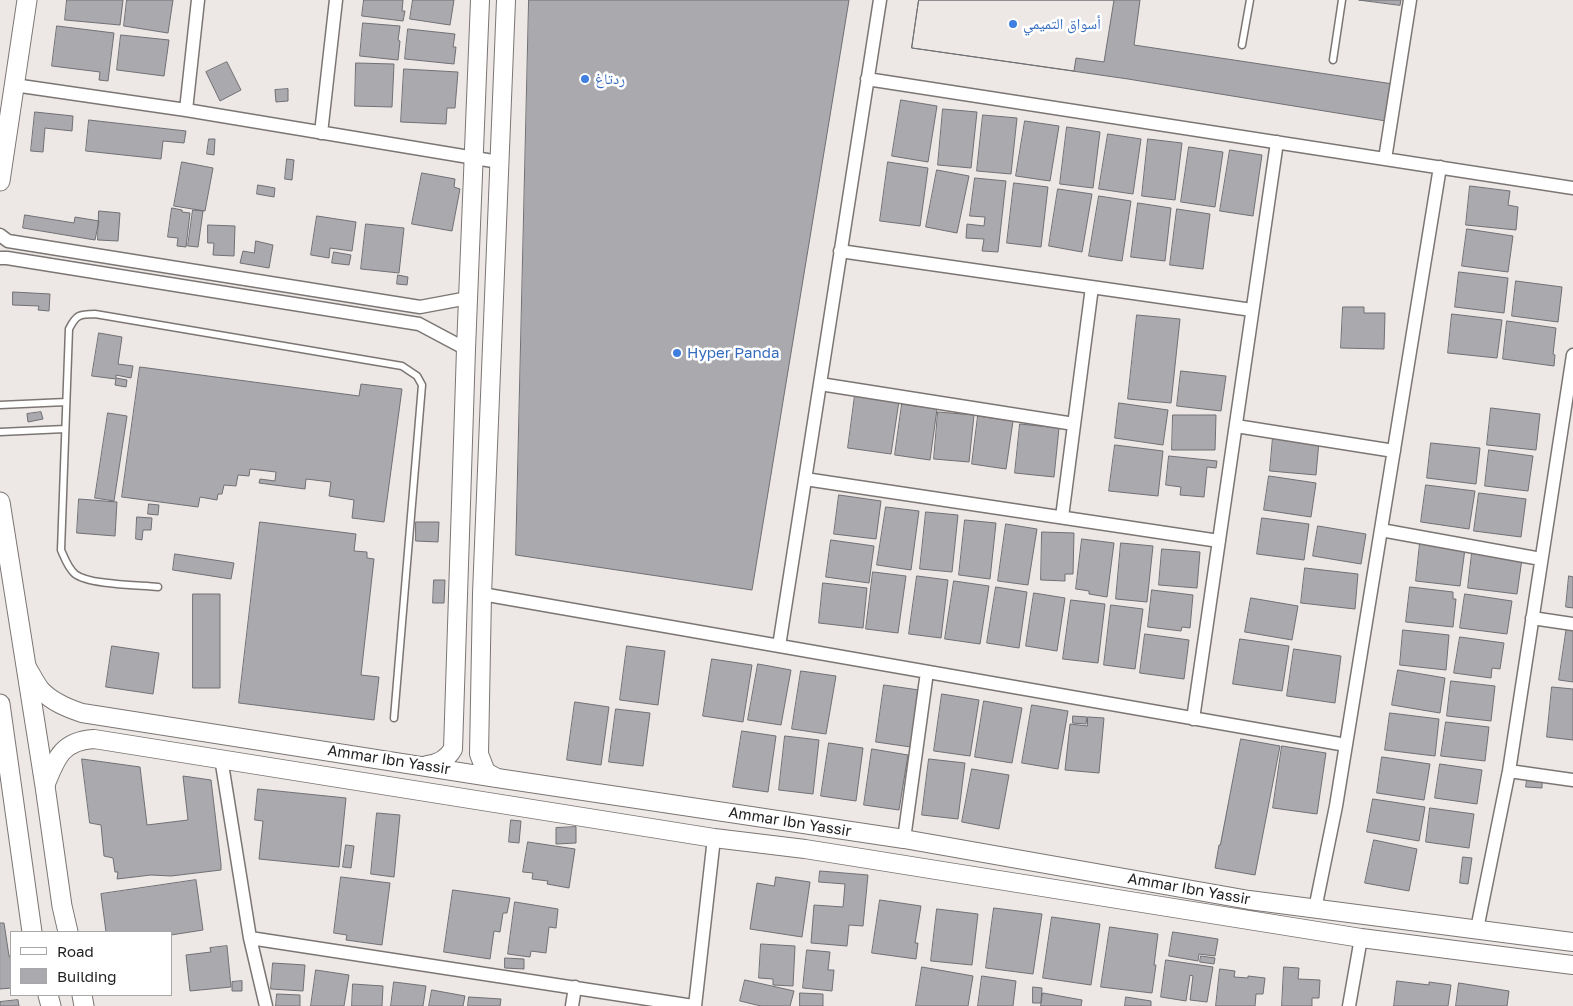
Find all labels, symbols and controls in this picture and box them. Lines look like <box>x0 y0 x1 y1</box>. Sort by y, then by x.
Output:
place label: أسواق التميمي <box>1023 15 1101 33</box>
marker: أسواق التميمي <box>1007 18 1019 30</box>
place label: ردتاغ <box>595 70 625 88</box>
marker: ردتاغ <box>579 73 591 85</box>
place label: Hyper Panda <box>687 344 779 362</box>
marker: Hyper Panda <box>671 347 683 359</box>
street label: Ammar Ibn Yassir <box>326 741 452 779</box>
street label: Ammar Ibn Yassir <box>727 803 853 841</box>
street label: Ammar Ibn Yassir <box>1126 869 1252 909</box>
legend <box>10 931 172 996</box>
text: Road <box>57 942 94 960</box>
text: Building <box>57 967 117 985</box>

